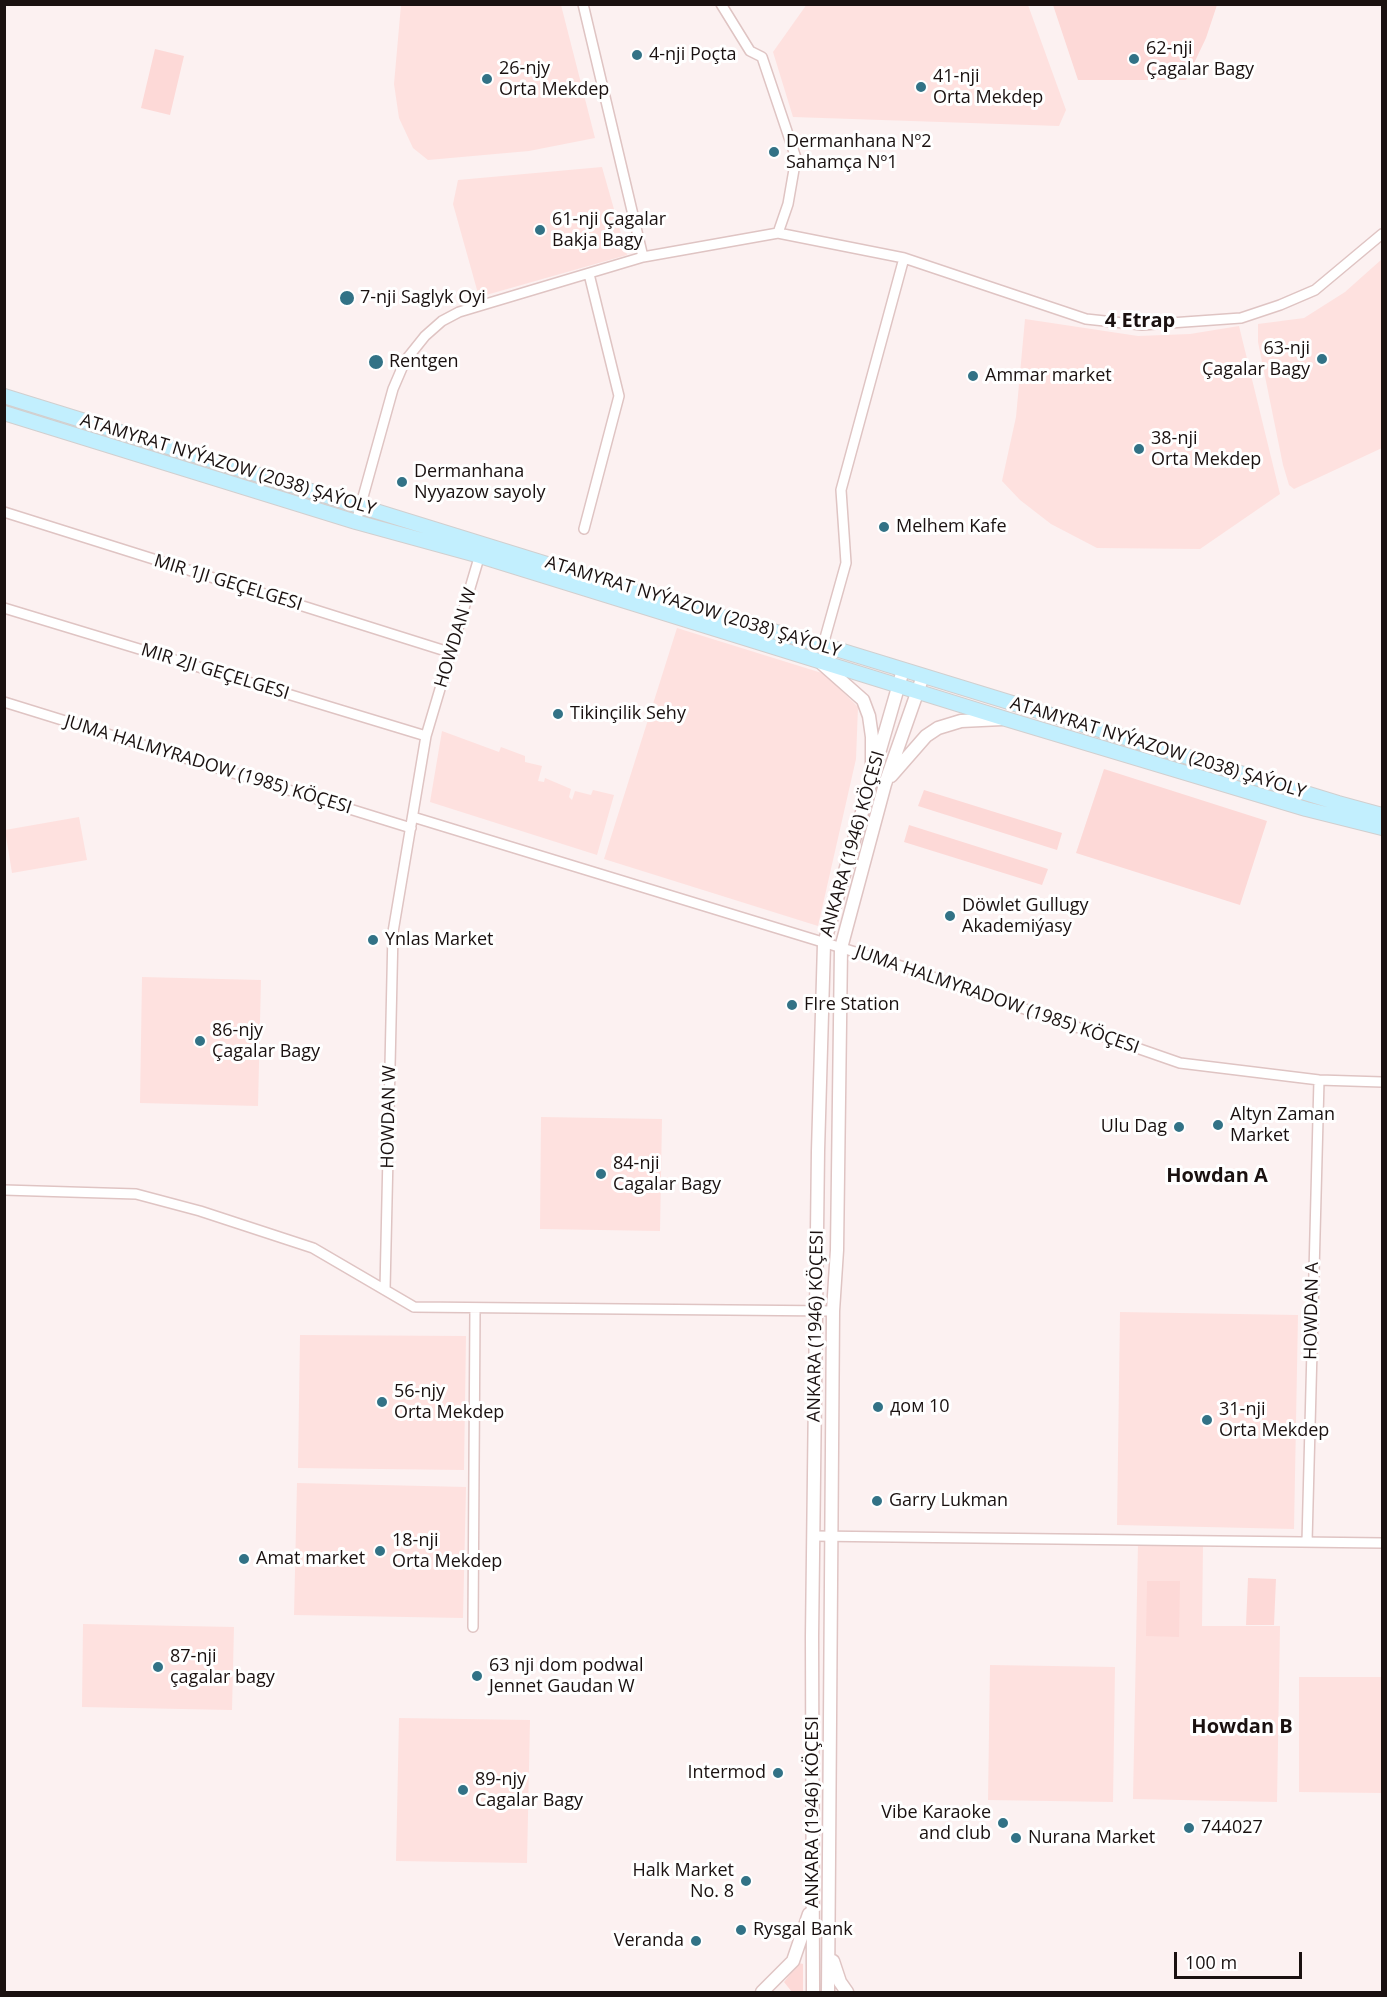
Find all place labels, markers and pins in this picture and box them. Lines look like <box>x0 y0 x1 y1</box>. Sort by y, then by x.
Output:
place label: 62-nji Çagalar Bagy <box>1146 38 1254 80</box>
place label: 4-nji Poçta <box>649 44 737 66</box>
marker: 4-nji Poçta <box>630 48 644 62</box>
marker: 62-nji Çagalar Bagy <box>1127 52 1141 66</box>
place label: 26-njy Orta Mekdep <box>499 58 609 100</box>
place label: 41-nji Orta Mekdep <box>933 66 1043 109</box>
marker: 26-njy Orta Mekdep <box>480 72 494 86</box>
marker: 41-nji Orta Mekdep <box>914 80 928 94</box>
place label: Dermanhana Nº2 Sahamça Nº1 <box>786 131 932 174</box>
marker: Dermanhana Nº2 Sahamça Nº1 <box>767 145 781 159</box>
place label: 61-nji Çagalar Bakja Bagy <box>552 209 666 252</box>
marker: 61-nji Çagalar Bakja Bagy <box>533 223 547 237</box>
place label: 7-nji Saglyk Oyi <box>360 287 486 309</box>
marker: 7-nji Saglyk Oyi <box>338 289 356 307</box>
place label: 63-nji Çagalar Bagy <box>1202 338 1310 380</box>
place label: Rentgen <box>389 351 459 373</box>
marker: 63-nji Çagalar Bagy <box>1315 352 1329 366</box>
marker: Rentgen <box>367 353 385 371</box>
place label: Ammar market <box>985 365 1112 387</box>
marker: Ammar market <box>966 369 980 383</box>
place label: 38-nji Orta Mekdep <box>1151 428 1261 470</box>
marker: 38-nji Orta Mekdep <box>1132 442 1146 456</box>
place label: Dermanhana Nyyazow sayoly <box>414 461 545 504</box>
marker: Dermanhana Nyyazow sayoly <box>395 475 409 489</box>
place label: Melhem Kafe <box>896 516 1007 538</box>
marker: Melhem Kafe <box>877 520 891 534</box>
place label: Tikinçilik Sehy <box>570 703 686 725</box>
marker: Tikinçilik Sehy <box>551 707 565 721</box>
place label: Döwlet Gullugy Akademiýasy <box>962 895 1089 938</box>
marker: Döwlet Gullugy Akademiýasy <box>943 909 957 923</box>
place label: Ynlas Market <box>385 929 493 951</box>
marker: Ynlas Market <box>366 933 380 947</box>
place label: FIre Station <box>804 994 900 1016</box>
marker: FIre Station <box>785 998 799 1012</box>
place label: 86-njy Çagalar Bagy <box>212 1020 320 1062</box>
marker: 86-njy Çagalar Bagy <box>193 1034 207 1048</box>
place label: Altyn Zaman Market <box>1230 1104 1335 1146</box>
place label: Ulu Dag <box>1101 1116 1167 1138</box>
marker: Altyn Zaman Market <box>1211 1118 1225 1132</box>
marker: Ulu Dag <box>1172 1120 1186 1134</box>
place label: 84-nji Cagalar Bagy <box>613 1153 721 1196</box>
marker: 84-nji Cagalar Bagy <box>594 1167 608 1181</box>
place label: 56-njy Orta Mekdep <box>394 1381 504 1424</box>
marker: 56-njy Orta Mekdep <box>375 1395 389 1409</box>
place label: дом 10 <box>890 1396 950 1418</box>
place label: 31-nji Orta Mekdep <box>1219 1399 1329 1442</box>
marker: дом 10 <box>871 1400 885 1414</box>
marker: 31-nji Orta Mekdep <box>1200 1413 1214 1427</box>
place label: Garry Lukman <box>889 1490 1008 1512</box>
marker: Garry Lukman <box>870 1494 884 1508</box>
place label: 18-nji Orta Mekdep <box>392 1530 502 1572</box>
marker: 18-nji Orta Mekdep <box>373 1544 387 1558</box>
place label: Amat market <box>256 1548 365 1570</box>
marker: Amat market <box>237 1552 251 1566</box>
place label: 87-nji çagalar bagy <box>170 1646 275 1688</box>
place label: 63 nji dom podwal Jennet Gaudan W <box>489 1655 644 1698</box>
marker: 87-nji çagalar bagy <box>151 1660 165 1674</box>
marker: 63 nji dom podwal Jennet Gaudan W <box>470 1669 484 1683</box>
place label: Intermod <box>688 1762 766 1784</box>
marker: Intermod <box>771 1766 785 1780</box>
place label: 89-njy Cagalar Bagy <box>475 1769 583 1812</box>
marker: 89-njy Cagalar Bagy <box>456 1783 470 1797</box>
place label: Vibe Karaoke and club <box>881 1802 991 1844</box>
marker: Vibe Karaoke and club <box>996 1816 1010 1830</box>
place label: 744027 <box>1201 1817 1263 1839</box>
marker: 744027 <box>1182 1821 1196 1835</box>
place label: Nurana Market <box>1028 1827 1155 1849</box>
marker: Nurana Market <box>1009 1831 1023 1845</box>
place label: Halk Market No. 8 <box>633 1860 734 1902</box>
marker: Halk Market No. 8 <box>739 1874 753 1888</box>
place label: Rysgal Bank <box>753 1919 853 1941</box>
marker: Rysgal Bank <box>734 1923 748 1937</box>
place label: Veranda <box>614 1930 684 1952</box>
marker: Veranda <box>689 1934 703 1948</box>

